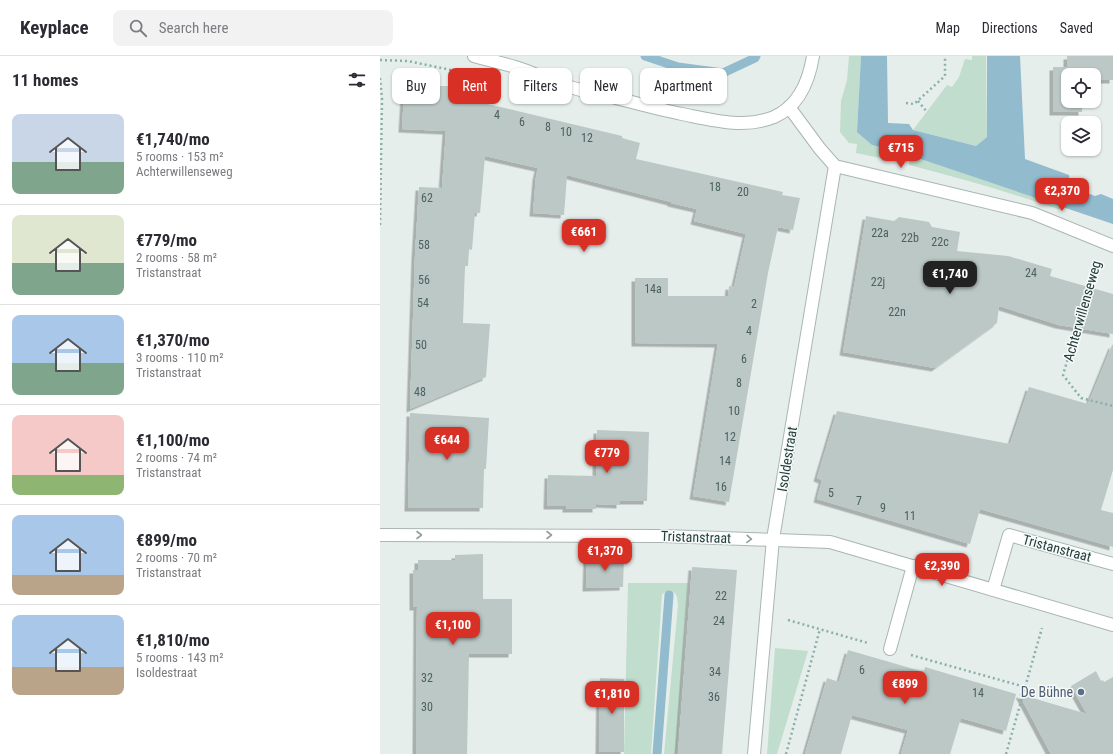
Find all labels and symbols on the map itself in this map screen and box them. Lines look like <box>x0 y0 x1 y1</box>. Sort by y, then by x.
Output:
house number: 4 <box>494 108 500 122</box>
house number: 6 <box>519 115 525 129</box>
house number: 8 <box>545 120 551 134</box>
house number: 10 <box>560 125 572 139</box>
house number: 12 <box>581 131 593 145</box>
pin: €715 <box>877 135 925 169</box>
pin: €2,370 <box>1029 178 1095 212</box>
house number: 18 <box>709 180 721 194</box>
house number: 20 <box>737 185 749 199</box>
house number: 62 <box>421 191 433 205</box>
pin: €661 <box>560 219 608 253</box>
house number: 22a <box>871 226 889 240</box>
house number: 22b <box>901 231 919 245</box>
house number: 22c <box>931 235 949 249</box>
house number: 58 <box>418 238 430 252</box>
street label: Achterwillenseweg <box>1060 259 1104 363</box>
pin: €1,740 <box>917 261 983 295</box>
house number: 24 <box>1025 266 1037 280</box>
house number: 56 <box>418 273 430 287</box>
house number: 22j <box>871 275 885 289</box>
house number: 14a <box>644 282 662 296</box>
house number: 54 <box>417 296 429 310</box>
house number: 2 <box>751 297 757 311</box>
house number: 22n <box>888 305 906 319</box>
house number: 4 <box>746 324 752 338</box>
house number: 50 <box>415 338 427 352</box>
house number: 6 <box>741 352 747 366</box>
house number: 8 <box>736 376 742 390</box>
house number: 48 <box>414 385 426 399</box>
house number: 10 <box>728 404 740 418</box>
street label: Isoldestraat <box>774 425 800 493</box>
pin: €644 <box>423 427 471 461</box>
house number: 12 <box>724 430 736 444</box>
pin: €779 <box>583 440 631 474</box>
house number: 14 <box>719 454 731 468</box>
house number: 16 <box>715 480 727 494</box>
house number: 5 <box>828 486 834 500</box>
house number: 7 <box>856 494 862 508</box>
house number: 9 <box>880 501 886 515</box>
house number: 11 <box>904 509 916 523</box>
street label: Tristanstraat <box>661 528 731 546</box>
one-way arrow <box>416 531 422 539</box>
one-way arrow <box>546 531 552 539</box>
street label: Tristanstraat <box>1021 531 1093 565</box>
one-way arrow <box>746 534 752 543</box>
pin: €1,370 <box>572 538 638 572</box>
pin: €2,390 <box>909 553 975 587</box>
house number: 22 <box>715 589 727 603</box>
pin: €1,100 <box>420 612 486 646</box>
house number: 24 <box>713 614 725 628</box>
house number: 6 <box>859 663 865 677</box>
house number: 34 <box>709 665 721 679</box>
house number: 32 <box>421 671 433 685</box>
pin: €899 <box>881 671 929 705</box>
pin: €1,810 <box>579 681 645 715</box>
place label: De Bühne <box>1021 684 1073 700</box>
house number: 14 <box>972 686 984 700</box>
marker: De Bühne <box>1076 687 1086 697</box>
house number: 36 <box>708 690 720 704</box>
house number: 30 <box>421 700 433 714</box>

